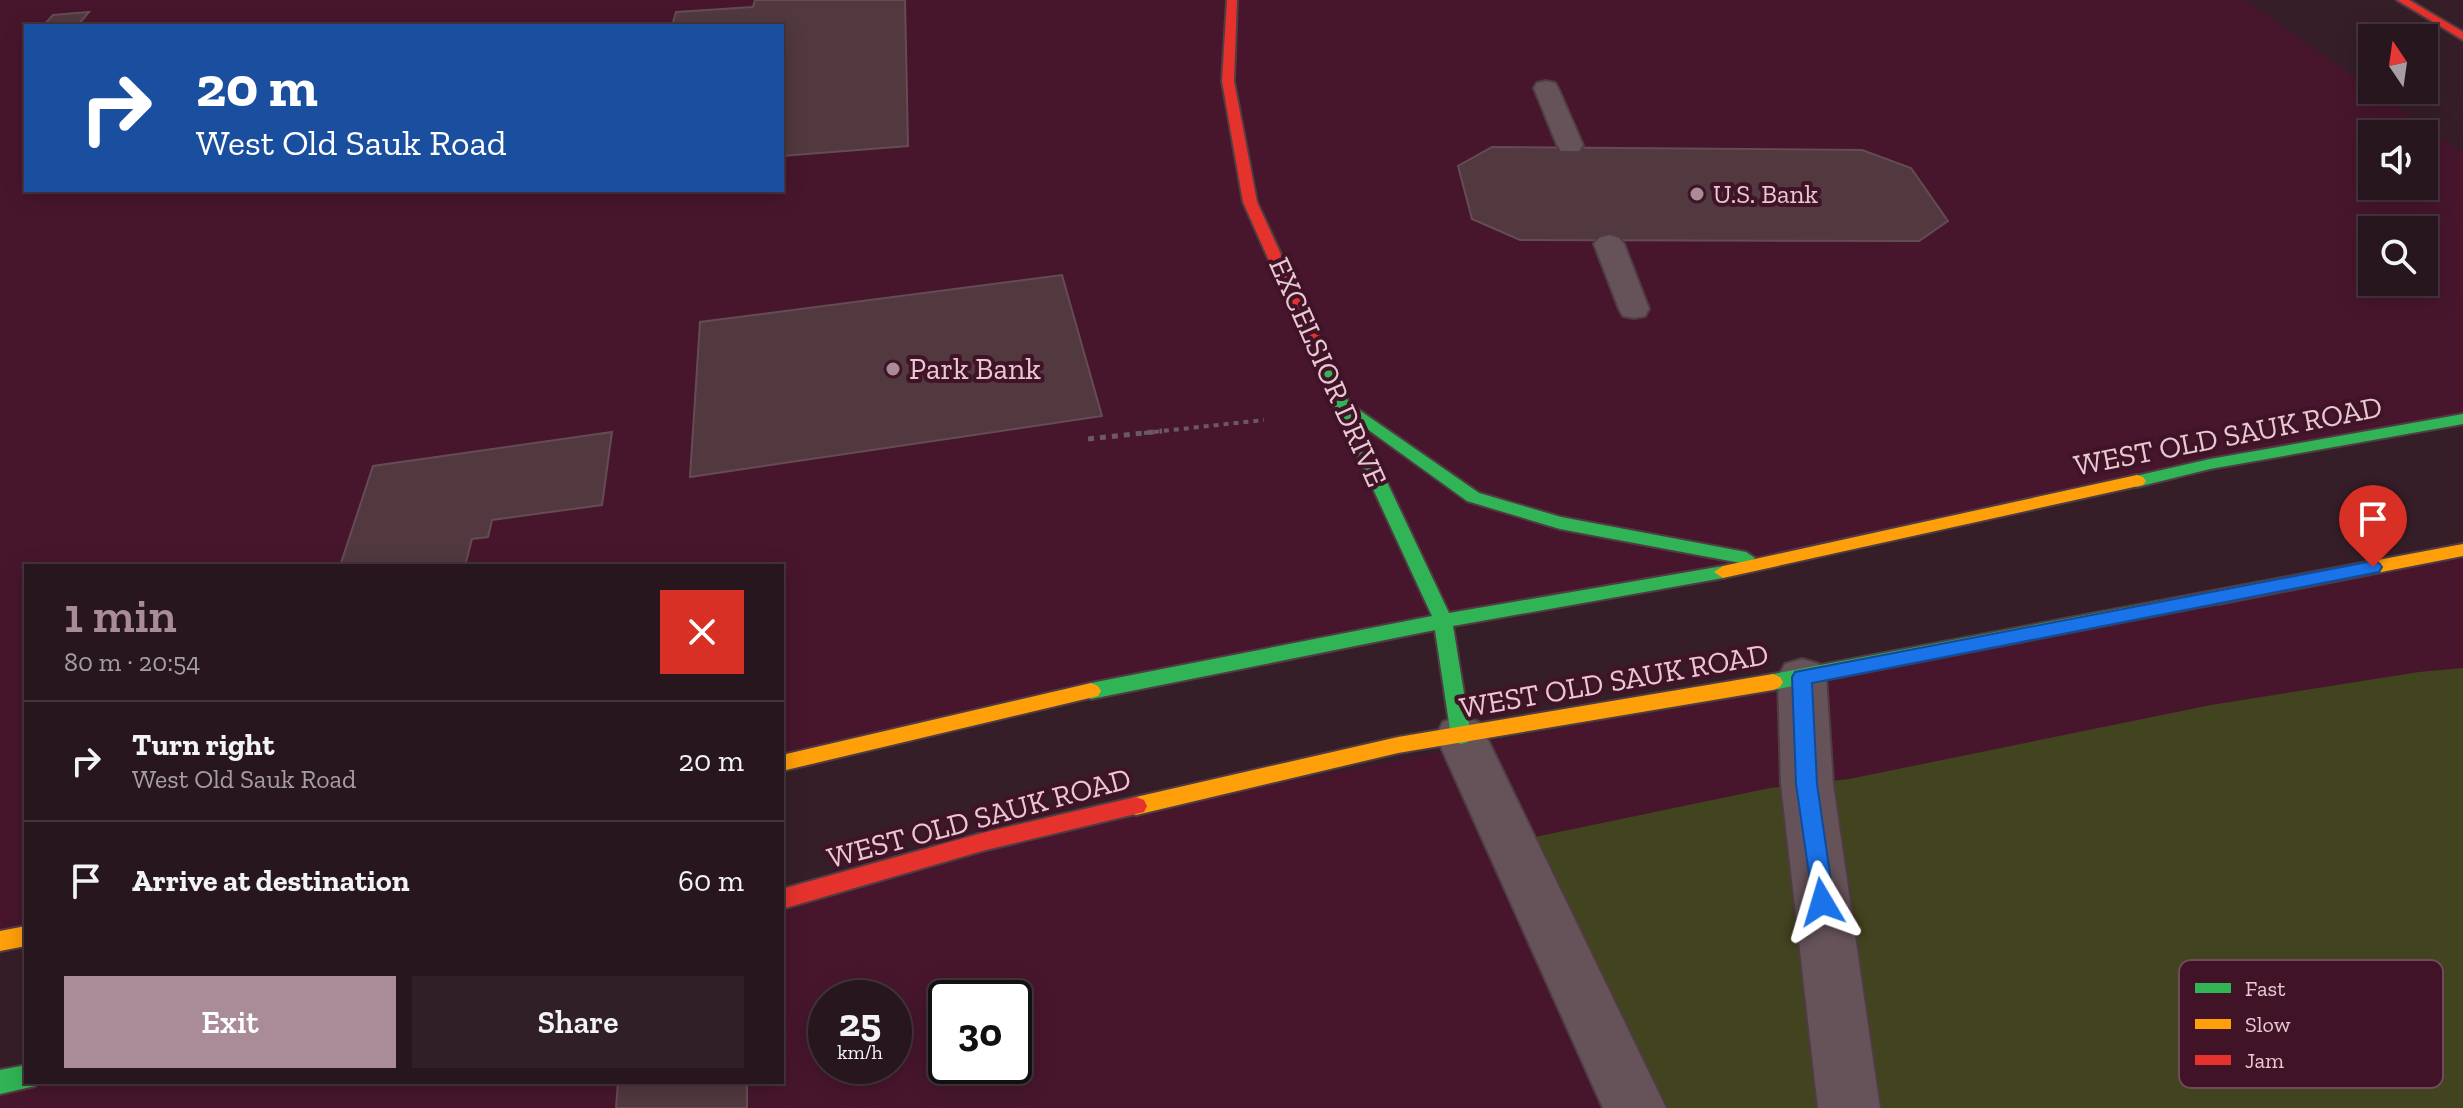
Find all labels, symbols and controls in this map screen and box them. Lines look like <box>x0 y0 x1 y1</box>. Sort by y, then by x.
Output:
north arrow <box>2358 24 2438 104</box>
map controls <box>2358 24 2438 296</box>
text: 20 m <box>196 53 318 120</box>
icon: right <box>64 56 168 160</box>
button: sound <box>2358 120 2438 200</box>
text: West Old Sauk Road <box>196 121 507 164</box>
place label: U.S. Bank <box>1713 178 1818 210</box>
marker: U.S. Bank <box>1688 185 1706 203</box>
button: search <box>2358 216 2438 296</box>
street label: EXCELSIOR DRIVE <box>1261 252 1395 492</box>
place label: Park Bank <box>909 351 1041 387</box>
marker: Park Bank <box>884 360 902 378</box>
street label: WEST OLD SAUK ROAD <box>2071 388 2385 484</box>
pin <box>2339 485 2407 567</box>
icon: arrive <box>2351 497 2395 541</box>
text: 1 min <box>64 587 177 644</box>
button: close <box>660 590 744 674</box>
street label: WEST OLD SAUK ROAD <box>1457 636 1771 726</box>
text: 80 m · 20:54 <box>64 646 200 678</box>
text: Turn right <box>132 727 274 763</box>
icon: right <box>64 739 108 783</box>
text: 20 m <box>679 743 744 779</box>
street label: WEST OLD SAUK ROAD <box>823 760 1135 876</box>
text: West Old Sauk Road <box>132 763 356 795</box>
icon: arrive <box>64 859 108 903</box>
position arrow <box>1780 860 1864 944</box>
text: Arrive at destination <box>132 863 409 899</box>
text: 60 m <box>678 863 744 899</box>
legend <box>2179 960 2443 1088</box>
text: Fast <box>2245 975 2286 1002</box>
button: Exit <box>64 976 396 1068</box>
button: Share <box>412 976 744 1068</box>
speed limit sign: 30 <box>928 980 1032 1084</box>
text: 25 <box>839 998 881 1046</box>
text: Slow <box>2245 1011 2291 1038</box>
text: km/h <box>837 1040 883 1064</box>
text: Jam <box>2245 1047 2284 1074</box>

